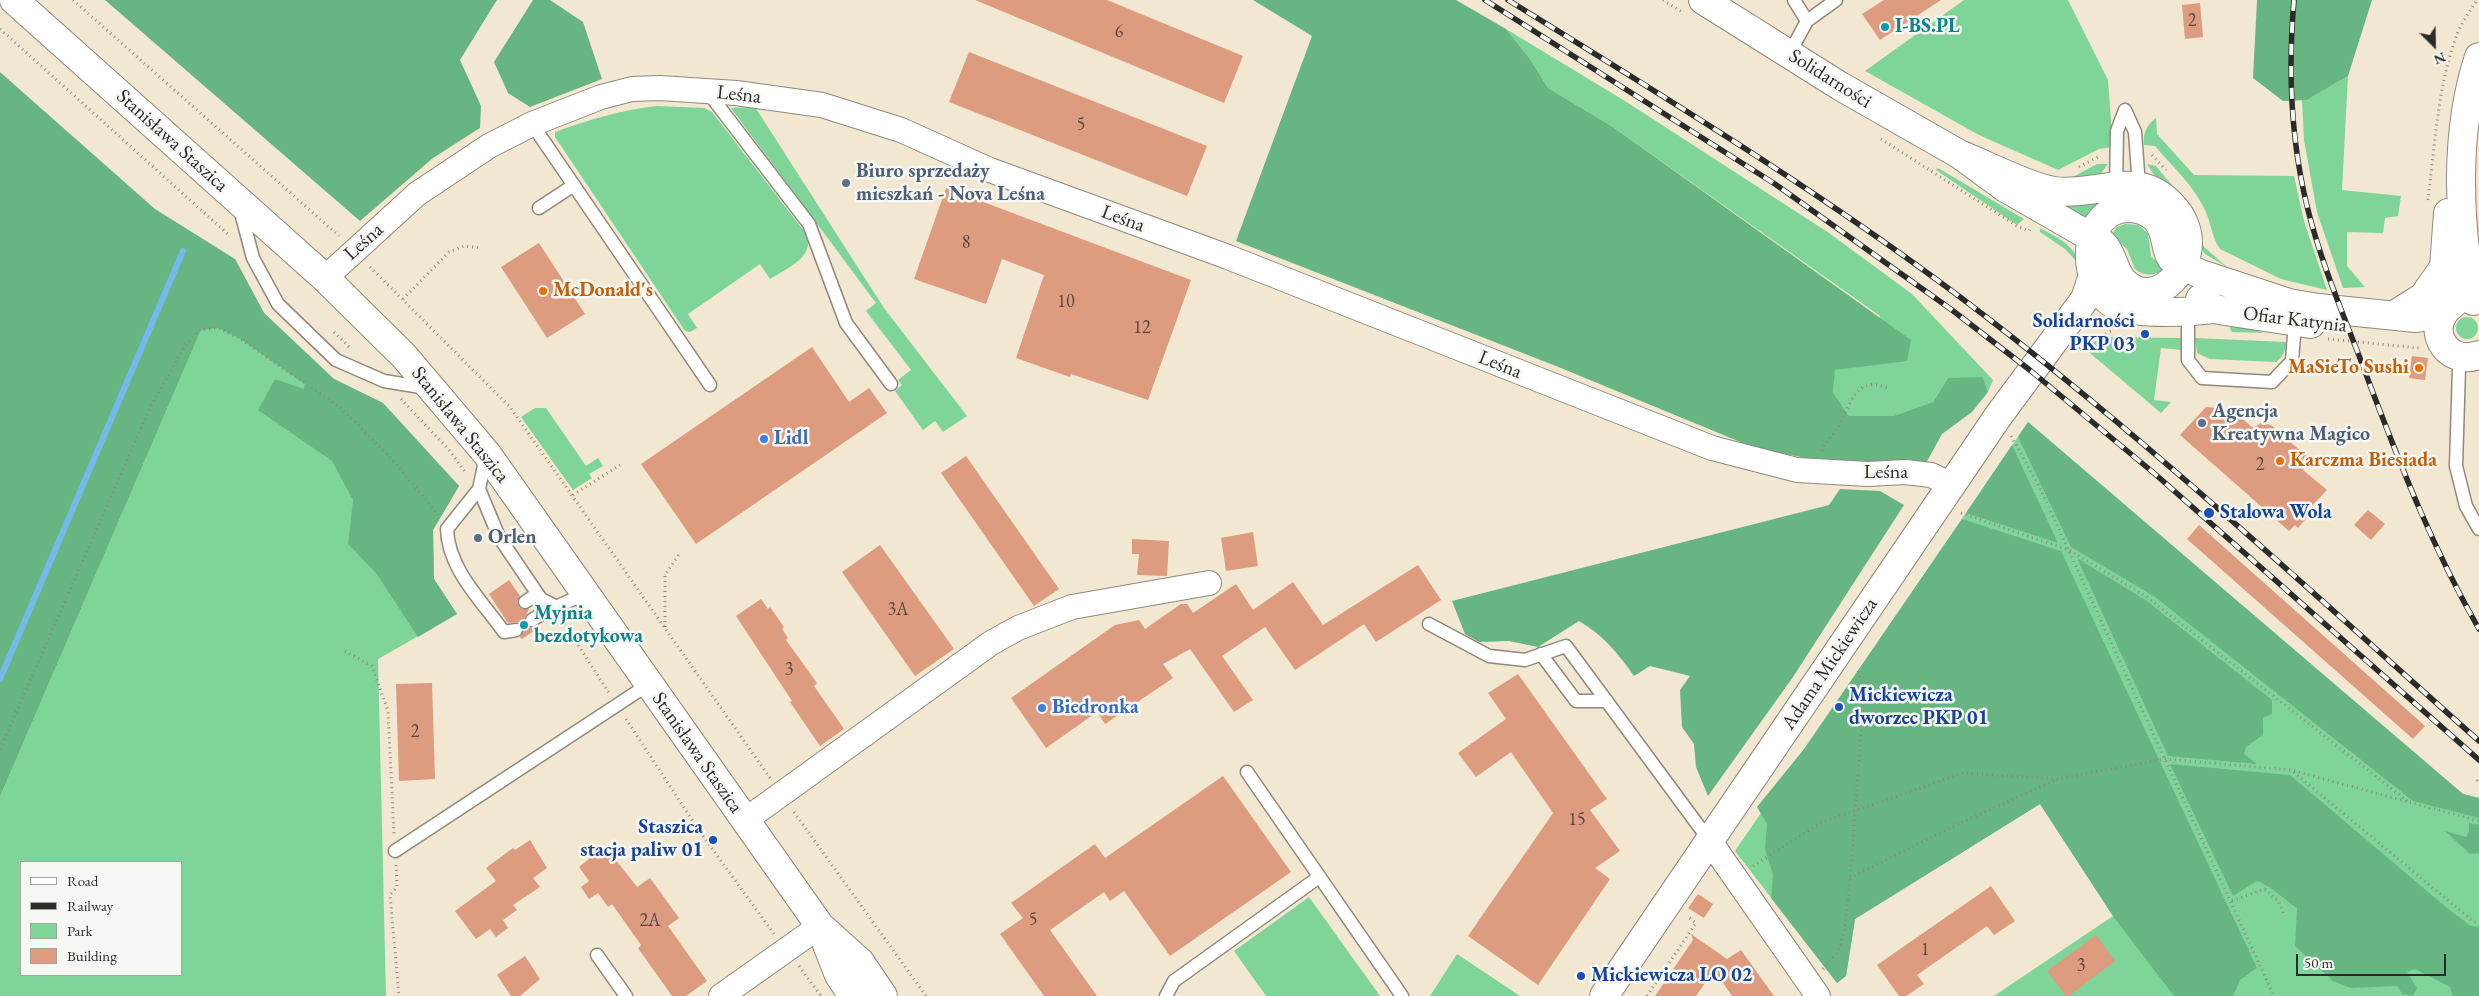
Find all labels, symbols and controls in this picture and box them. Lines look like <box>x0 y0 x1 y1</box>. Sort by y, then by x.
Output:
house number: 2 <box>2188 10 2196 32</box>
place label: I-BS.PL <box>1895 15 1960 39</box>
north arrow <box>2409 20 2459 70</box>
house number: 6 <box>1115 21 1123 43</box>
marker: I-BS.PL <box>1879 21 1891 33</box>
street label: Solidarności <box>1784 44 1876 114</box>
text: N <box>2431 48 2449 69</box>
street label: Leśna <box>716 81 762 109</box>
street label: Stanisława Staszica <box>111 84 233 198</box>
house number: 5 <box>1077 114 1085 136</box>
place label: Biuro sprzedaży mieszkań - Nova Leśna <box>856 160 1045 207</box>
marker: Biuro sprzedaży mieszkań - Nova Leśna <box>840 177 852 189</box>
street label: Leśna <box>1098 200 1148 238</box>
street label: Leśna <box>339 218 389 266</box>
house number: 8 <box>962 232 970 254</box>
place label: McDonald's <box>553 279 653 303</box>
marker: McDonald's <box>537 285 549 297</box>
house number: 10 <box>1057 291 1075 313</box>
street label: Ofiar Katynia <box>2242 302 2348 338</box>
place label: Solidarności PKP 03 <box>2033 310 2135 357</box>
house number: 12 <box>1133 317 1151 339</box>
marker: Solidarności PKP 03 <box>2139 328 2151 340</box>
street label: Leśna <box>1475 346 1525 384</box>
place label: MaSieTo Sushi <box>2288 356 2409 380</box>
street label: Stanisława Staszica <box>406 362 514 488</box>
marker: MaSieTo Sushi <box>2413 362 2425 374</box>
place label: Agencja Kreatywna Magico <box>2212 400 2370 447</box>
marker: Agencja Kreatywna Magico <box>2196 417 2208 429</box>
place label: Lidl <box>774 427 808 451</box>
marker: Lidl <box>758 433 770 445</box>
place label: Karczma Biesiada <box>2290 449 2437 473</box>
house number: 2 <box>2256 454 2264 476</box>
marker: Karczma Biesiada <box>2274 455 2286 467</box>
street label: Leśna <box>1864 461 1908 485</box>
place label: Stalowa Wola <box>2220 501 2332 525</box>
marker: Stalowa Wola <box>2202 506 2216 520</box>
place label: Orlen <box>488 526 537 550</box>
marker: Orlen <box>472 532 484 544</box>
street label: Adama Mickiewicza <box>1777 593 1883 735</box>
house number: 3A <box>887 599 909 621</box>
place label: Myjnia bezdotykowa <box>534 602 643 649</box>
marker: Myjnia bezdotykowa <box>518 619 530 631</box>
house number: 3 <box>785 659 793 681</box>
place label: Mickiewicza dworzec PKP 01 <box>1849 684 1988 731</box>
street label: Stanisława Staszica <box>646 688 748 818</box>
place label: Biedronka <box>1052 696 1139 720</box>
marker: Mickiewicza dworzec PKP 01 <box>1833 701 1845 713</box>
marker: Biedronka <box>1036 702 1048 714</box>
house number: 2 <box>411 721 419 743</box>
house number: 15 <box>1568 809 1586 831</box>
place label: Staszica stacja paliw 01 <box>580 816 703 863</box>
marker: Staszica stacja paliw 01 <box>707 834 719 846</box>
legend <box>20 861 182 976</box>
text: Road <box>67 871 98 890</box>
text: Railway <box>67 896 113 915</box>
house number: 5 <box>1029 909 1037 931</box>
house number: 2A <box>639 910 661 932</box>
text: Park <box>67 921 93 940</box>
house number: 1 <box>1921 939 1929 961</box>
scale bar <box>2299 944 2449 976</box>
text: Building <box>67 946 117 965</box>
text: 50 m <box>2304 953 2333 972</box>
house number: 3 <box>2077 955 2085 977</box>
place label: Mickiewicza LO 02 <box>1591 964 1752 988</box>
marker: Mickiewicza LO 02 <box>1575 970 1587 982</box>

